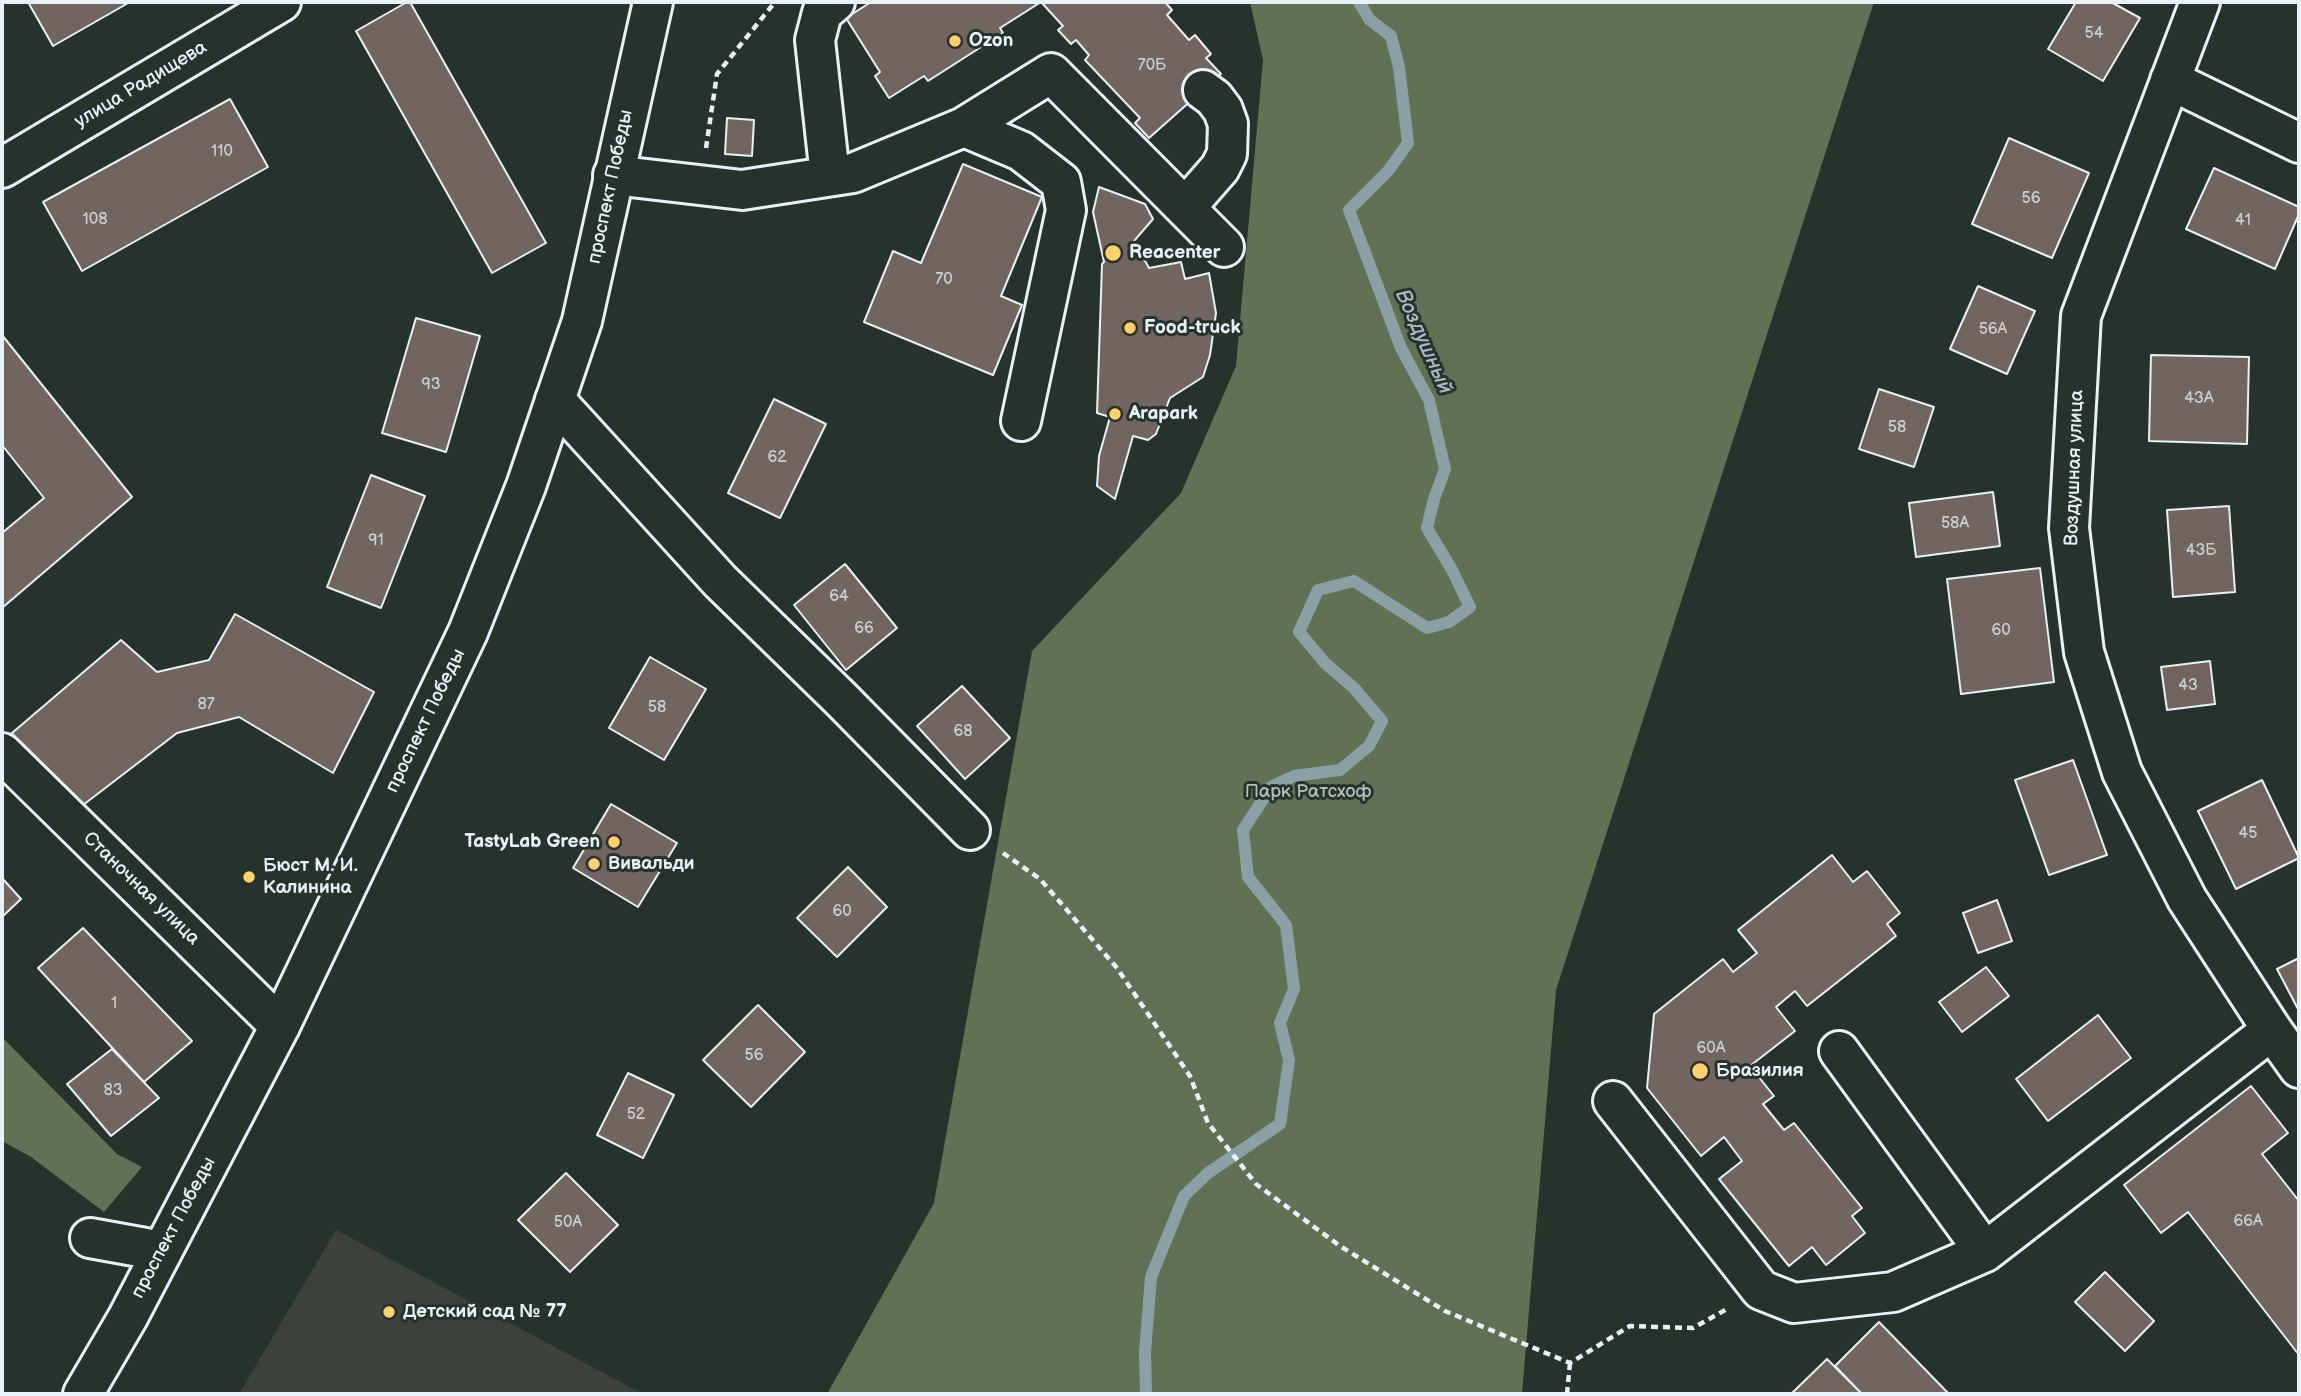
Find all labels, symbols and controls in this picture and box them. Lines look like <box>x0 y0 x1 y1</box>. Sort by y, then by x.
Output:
house number: 54 <box>2085 24 2103 44</box>
place label: Ozon <box>969 30 1013 52</box>
marker: Ozon <box>947 33 963 49</box>
street label: улица Радищева <box>71 36 211 134</box>
house number: 70Б <box>1138 56 1166 76</box>
street label: проспект Победы <box>584 108 638 266</box>
house number: 110 <box>211 142 233 162</box>
house number: 56 <box>2022 189 2040 209</box>
house number: 108 <box>83 210 107 230</box>
house number: 41 <box>2235 211 2251 231</box>
place label: Reacenter <box>1129 242 1220 264</box>
marker: Reacenter <box>1103 243 1123 263</box>
house number: 70 <box>935 270 953 290</box>
water label: Воздушный <box>1389 286 1457 398</box>
place label: Food-truck <box>1144 317 1240 339</box>
marker: Food-truck <box>1122 320 1138 336</box>
house number: 56А <box>1979 320 2007 340</box>
house number: 93 <box>421 375 441 395</box>
house number: 43А <box>2184 389 2214 409</box>
street label: Воздушная улица <box>2061 390 2089 546</box>
place label: Arapark <box>1129 403 1198 425</box>
marker: Arapark <box>1107 406 1123 422</box>
house number: 58 <box>1888 418 1906 438</box>
house number: 62 <box>767 448 787 468</box>
house number: 58А <box>1941 514 1969 534</box>
house number: 91 <box>368 531 384 551</box>
house number: 43Б <box>2186 541 2216 561</box>
house number: 64 <box>829 587 849 607</box>
house number: 66 <box>854 619 874 639</box>
house number: 60 <box>1991 621 2011 641</box>
street label: проспект Победы <box>381 645 471 797</box>
house number: 43 <box>2178 676 2198 696</box>
house number: 87 <box>197 695 215 715</box>
house number: 58 <box>648 698 666 718</box>
house number: 68 <box>953 722 973 742</box>
park label: Парк Ратсхоф <box>1245 781 1371 803</box>
house number: 45 <box>2239 824 2257 844</box>
street label: Станочная улица <box>78 828 204 950</box>
place label: TastyLab Green <box>465 831 600 853</box>
marker: TastyLab Green <box>606 834 622 850</box>
place label: Вивальди <box>608 853 695 875</box>
place label: Бюст М. И. Калинина <box>263 855 358 899</box>
marker: Вивальди <box>586 856 602 872</box>
marker: Бюст М. И. Калинина <box>241 869 257 885</box>
house number: 60 <box>832 902 852 922</box>
house number: 1 <box>111 994 117 1014</box>
house number: 60А <box>1697 1039 1725 1059</box>
house number: 56 <box>745 1046 763 1066</box>
place label: Бразилия <box>1716 1060 1804 1082</box>
marker: Бразилия <box>1690 1061 1710 1081</box>
house number: 83 <box>103 1081 123 1101</box>
house number: 52 <box>627 1105 645 1125</box>
street label: проспект Победы <box>127 1153 221 1303</box>
house number: 66А <box>2233 1212 2263 1232</box>
house number: 50А <box>554 1213 582 1233</box>
place label: Детский сад № 77 <box>403 1301 567 1323</box>
marker: Детский сад № 77 <box>381 1304 397 1320</box>

